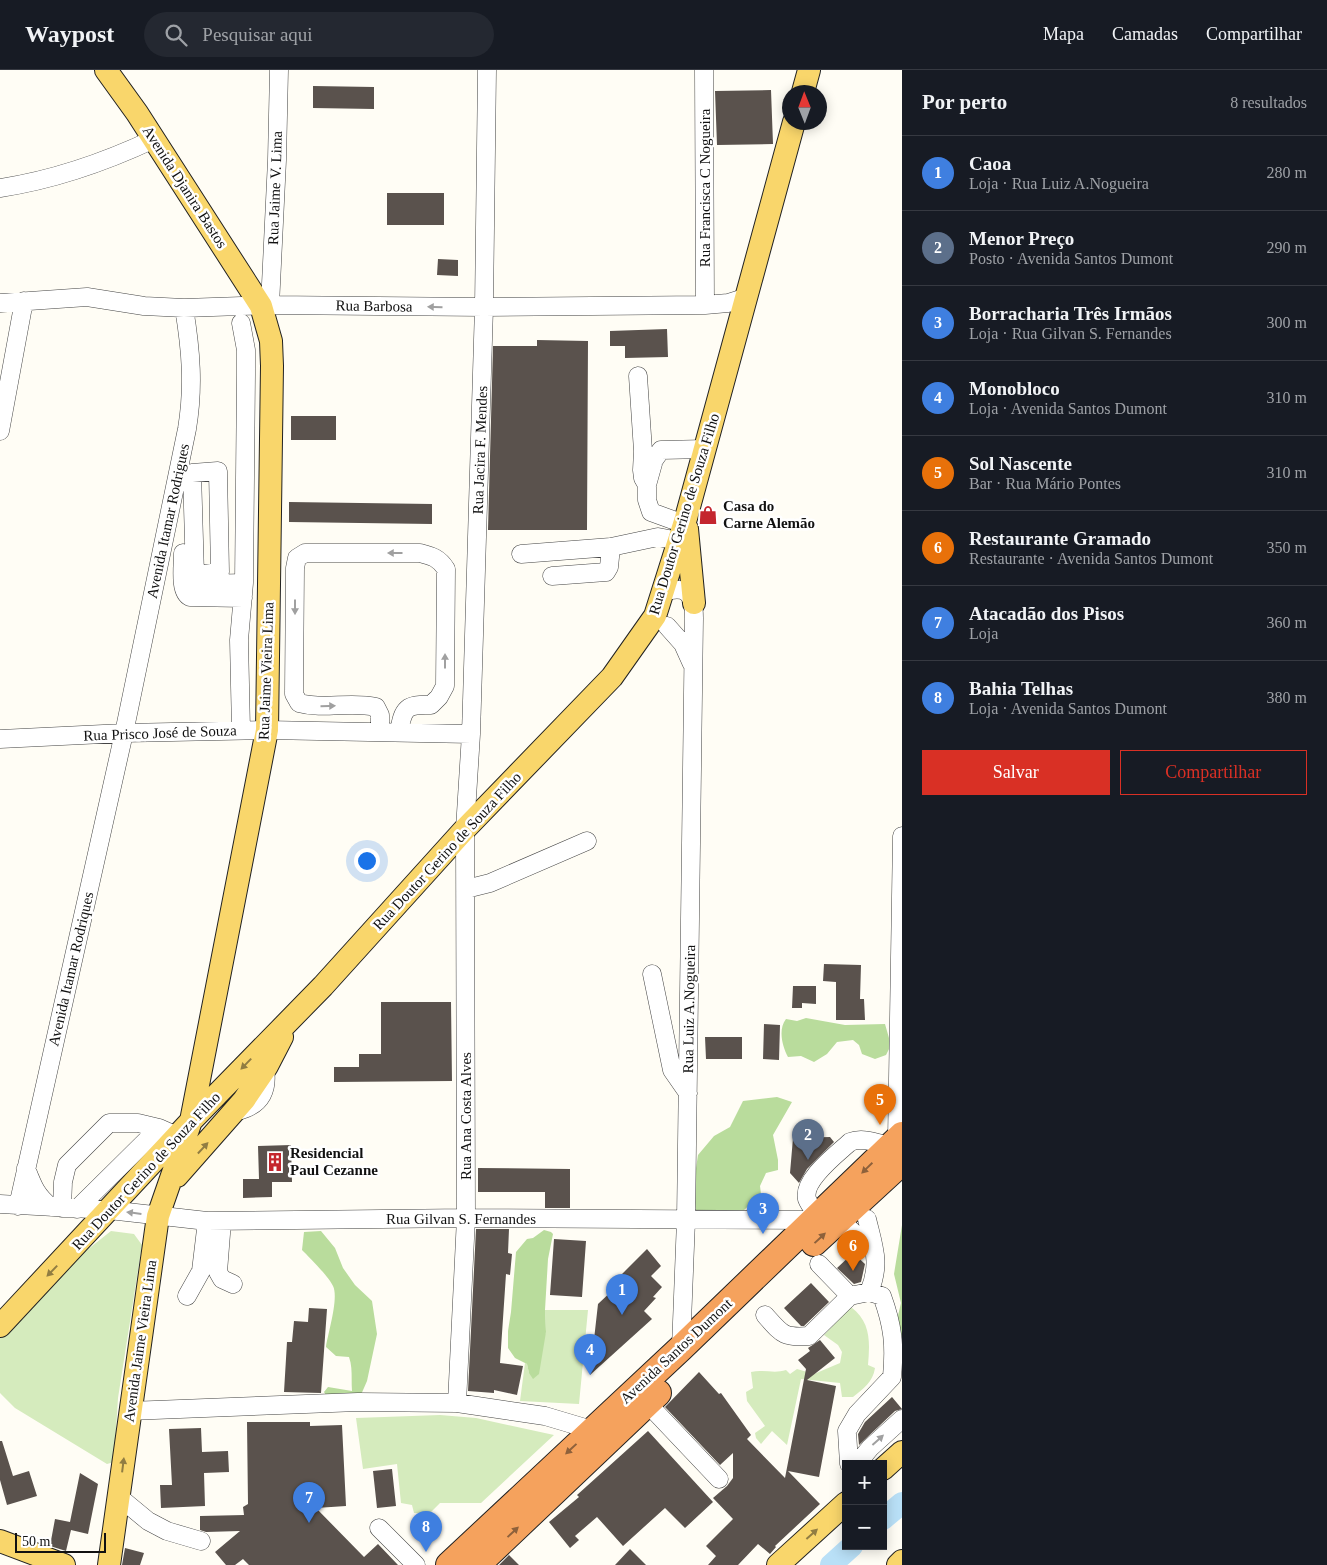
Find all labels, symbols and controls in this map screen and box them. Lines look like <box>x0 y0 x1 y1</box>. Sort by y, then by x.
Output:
search box <box>144 12 494 57</box>
text: Waypost <box>25 21 114 47</box>
icon: search <box>162 21 190 49</box>
text: Pesquisar aqui <box>202 24 313 45</box>
text: Mapa <box>1043 24 1084 44</box>
text: Camadas <box>1112 24 1178 44</box>
text: Compartilhar <box>1206 24 1302 44</box>
north arrow <box>782 85 827 130</box>
text: Por perto <box>922 90 1007 114</box>
text: 8 resultados <box>1230 94 1307 111</box>
street label: Rua Francisca C Nogueira <box>697 108 713 267</box>
street label: Avenida Djanira Bastos <box>140 123 231 251</box>
street label: Rua Jaime V. Lima <box>265 130 285 245</box>
text: Caoa <box>969 153 1011 174</box>
text: 1 <box>934 164 942 181</box>
text: 280 m <box>1267 164 1307 181</box>
text: Loja · Rua Luiz A.Nogueira <box>969 175 1149 192</box>
text: Menor Preço <box>969 228 1074 249</box>
text: 2 <box>934 239 942 256</box>
text: 290 m <box>1267 239 1307 256</box>
text: Posto · Avenida Santos Dumont <box>969 250 1173 267</box>
street label: Rua Barbosa <box>335 297 413 315</box>
one-way arrow <box>427 303 443 311</box>
text: Borracharia Três Irmãos <box>969 303 1172 324</box>
text: 3 <box>934 314 942 331</box>
text: 300 m <box>1267 314 1307 331</box>
text: Loja · Rua Gilvan S. Fernandes <box>969 325 1172 342</box>
text: Monobloco <box>969 378 1060 399</box>
street label: Rua Jacira F. Mendes <box>470 385 490 515</box>
text: 4 <box>934 389 942 406</box>
text: 310 m <box>1267 389 1307 406</box>
text: Loja · Avenida Santos Dumont <box>969 400 1167 417</box>
street label: Rua Doutor Gerino de Souza Filho <box>646 411 722 617</box>
street label: Avenida Itamar Rodrigues <box>144 442 192 600</box>
text: Sol Nascente <box>969 453 1072 474</box>
text: 5 <box>934 464 942 481</box>
text: 310 m <box>1267 464 1307 481</box>
text: Bar · Rua Mário Pontes <box>969 475 1121 492</box>
place label: Casa do Carne Alemão <box>723 498 815 531</box>
shop icon: Casa do Carne Alemão <box>697 504 719 526</box>
text: Restaurante Gramado <box>969 528 1151 549</box>
text: 6 <box>934 539 942 556</box>
text: 350 m <box>1267 539 1307 556</box>
one-way arrow <box>386 549 402 557</box>
text: Restaurante · Avenida Santos Dumont <box>969 550 1213 567</box>
one-way arrow <box>291 599 299 615</box>
street label: Rua Jaime Vieira Lima <box>256 601 276 740</box>
text: Atacadão dos Pisos <box>969 603 1124 624</box>
text: 7 <box>934 614 942 631</box>
text: 360 m <box>1267 614 1307 631</box>
text: Loja <box>969 625 998 642</box>
one-way arrow <box>441 653 449 669</box>
text: Bahia Telhas <box>969 678 1073 699</box>
text: 8 <box>934 689 942 706</box>
text: 380 m <box>1267 689 1307 706</box>
text: Loja · Avenida Santos Dumont <box>969 700 1167 717</box>
one-way arrow <box>320 702 336 710</box>
street label: Rua Prisco José de Souza <box>83 722 237 744</box>
button: Salvar <box>922 750 1110 795</box>
button: Compartilhar <box>1120 750 1307 795</box>
street label: Rua Doutor Gerino de Souza Filho <box>370 769 524 933</box>
your location <box>354 848 380 874</box>
street label: Avenida Itamar Rodriques <box>45 890 97 1048</box>
street label: Rua Luiz A.Nogueira <box>680 944 698 1073</box>
street label: Rua Ana Costa Alves <box>458 1052 474 1180</box>
one-way arrow <box>241 1057 253 1069</box>
pin: 5 <box>864 1084 896 1125</box>
street label: Rua Doutor Gerino de Souza Filho <box>69 1089 223 1253</box>
pin: 2 <box>792 1119 824 1160</box>
one-way arrow <box>197 1142 209 1154</box>
place label: Residencial Paul Cezanne <box>290 1145 378 1178</box>
building icon: Residencial Paul Cezanne <box>264 1151 286 1173</box>
one-way arrow <box>861 1162 873 1174</box>
pin: 3 <box>747 1193 779 1234</box>
one-way arrow <box>125 1209 141 1217</box>
street label: Rua Gilvan S. Fernandes <box>386 1211 536 1227</box>
pin: 6 <box>837 1230 869 1271</box>
one-way arrow <box>814 1232 826 1244</box>
street label: Avenida Jaime Vieira Lima <box>121 1258 159 1423</box>
one-way arrow <box>46 1265 58 1277</box>
pin: 1 <box>606 1274 638 1315</box>
street label: Avenida Santos Dumont <box>617 1295 736 1407</box>
pin: 4 <box>574 1334 606 1375</box>
one-way arrow <box>872 1434 884 1446</box>
one-way arrow <box>566 1443 578 1455</box>
one-way arrow <box>119 1456 127 1472</box>
map controls <box>842 1460 887 1550</box>
button: + <box>842 1460 887 1505</box>
pin: 7 <box>293 1482 325 1523</box>
button: − <box>842 1505 887 1550</box>
pin: 8 <box>410 1511 442 1552</box>
one-way arrow <box>507 1526 519 1538</box>
one-way arrow <box>805 1528 817 1540</box>
scale bar <box>15 1530 106 1553</box>
text: 50 m <box>22 1534 50 1549</box>

